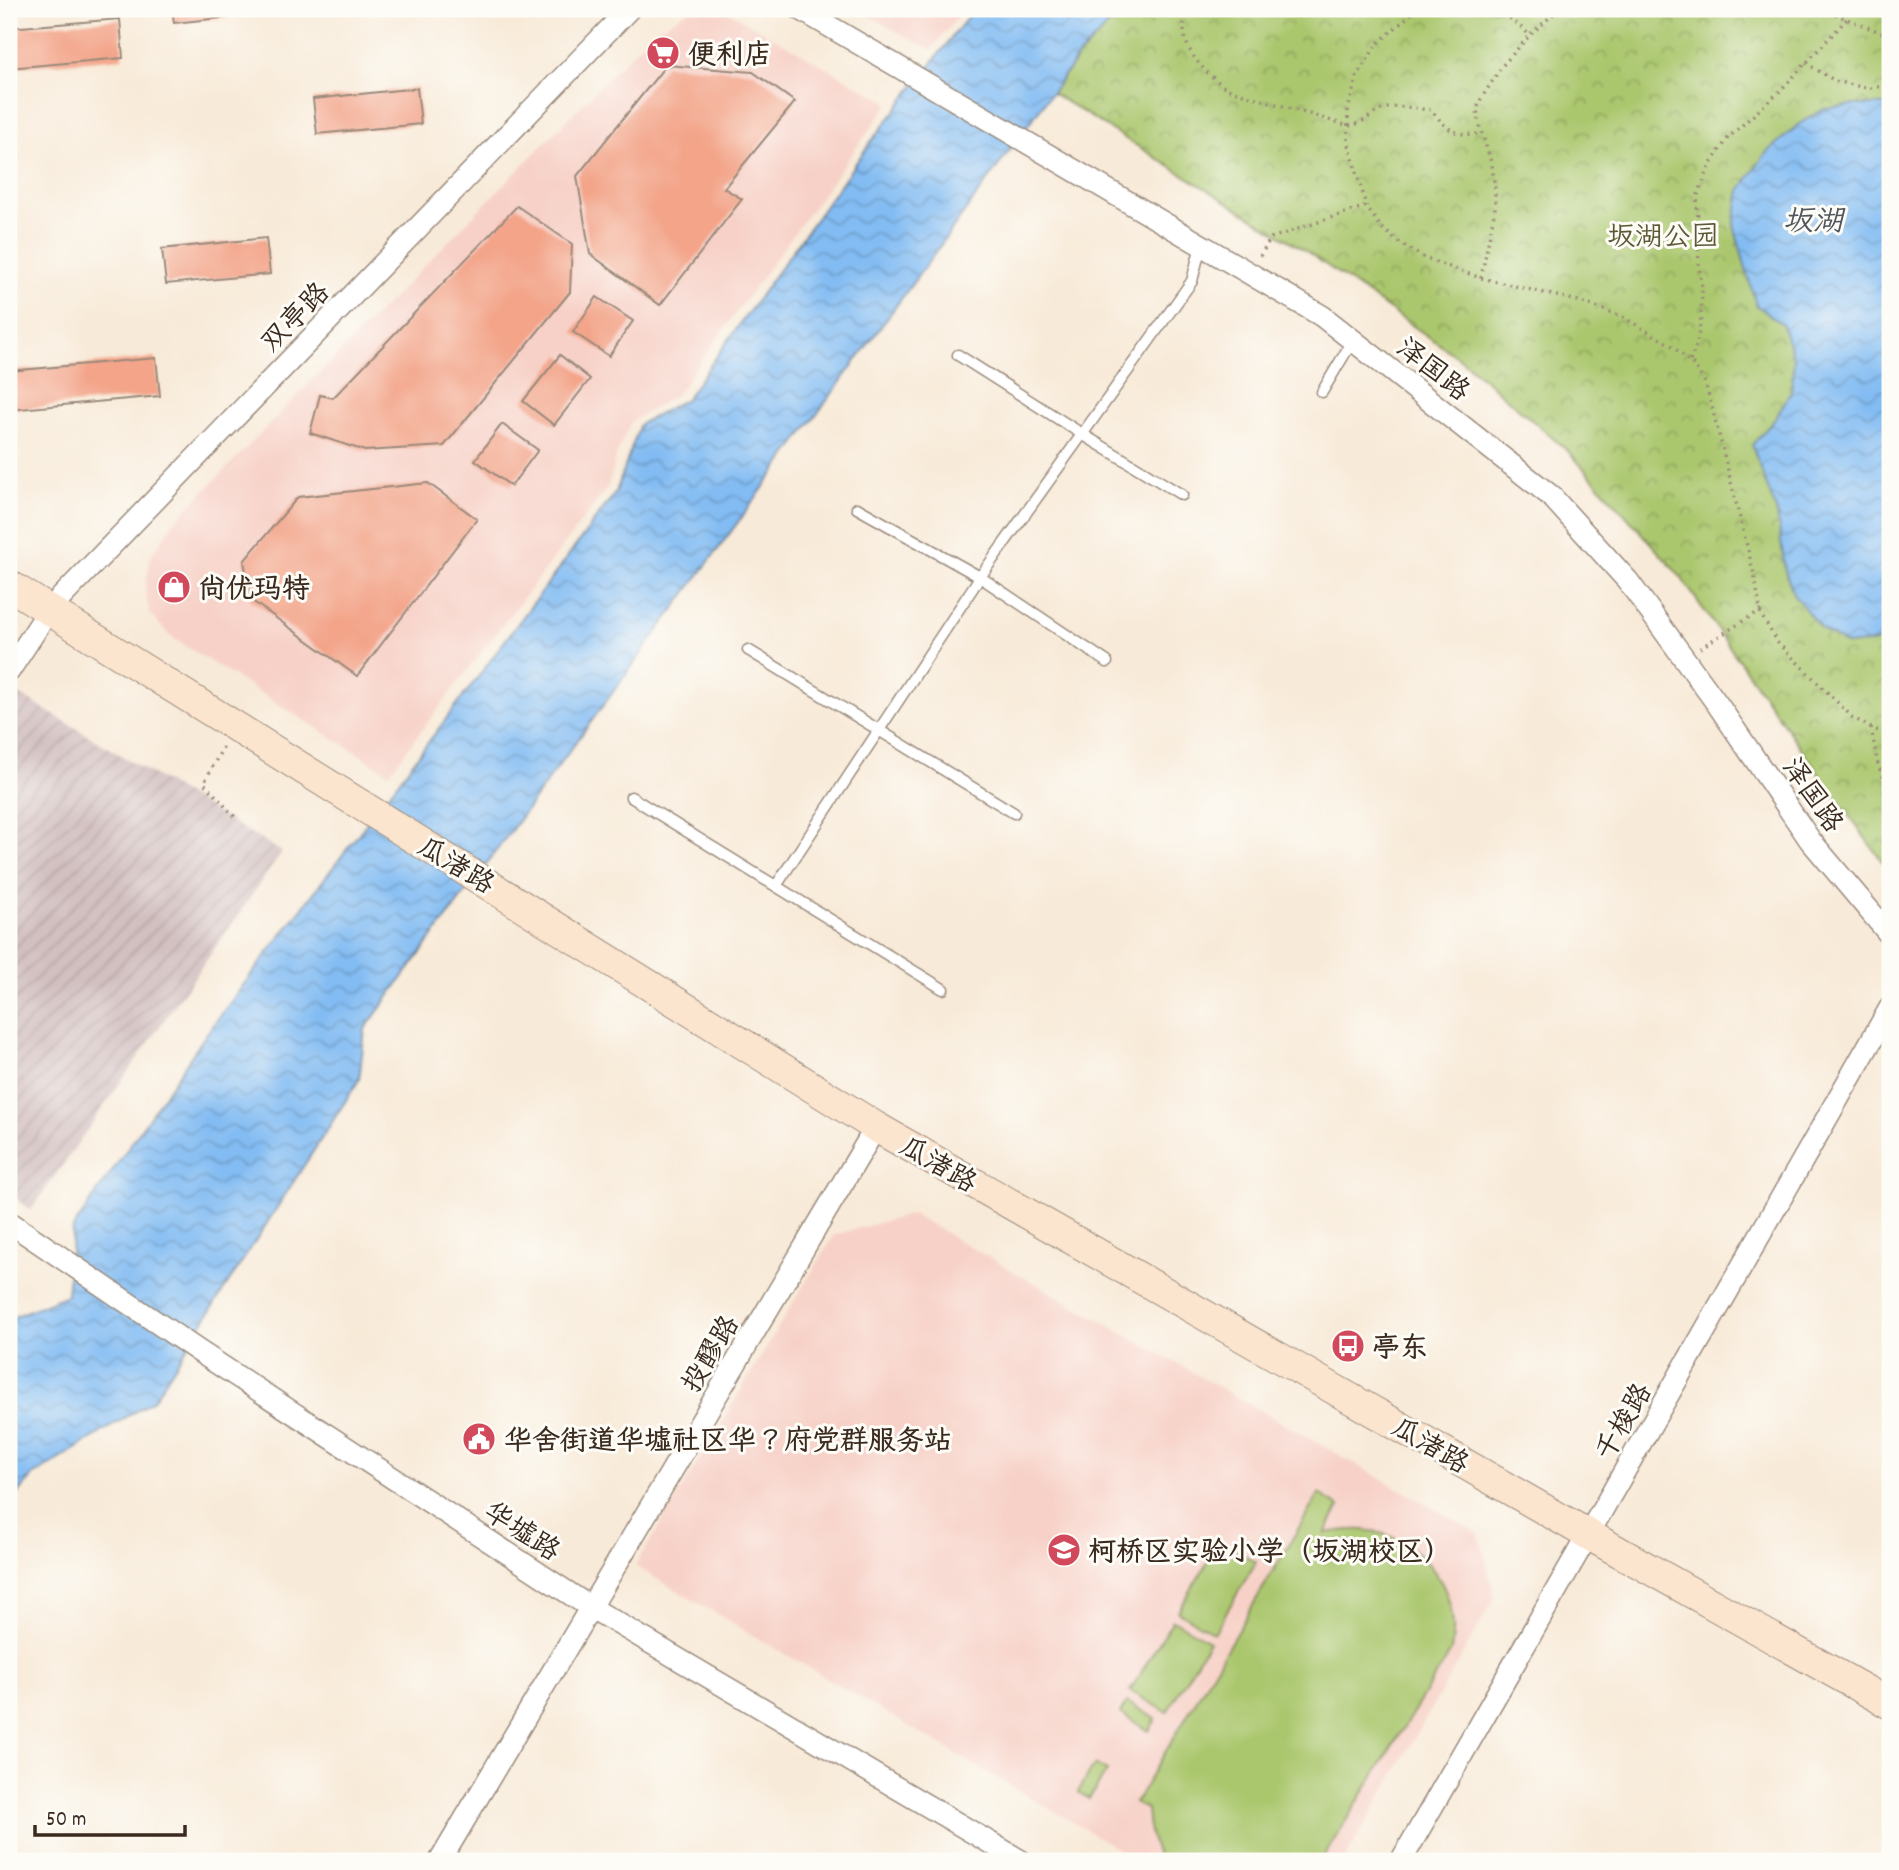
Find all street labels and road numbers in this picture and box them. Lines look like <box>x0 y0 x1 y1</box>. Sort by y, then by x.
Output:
street label: 双亭路 <box>254 275 341 364</box>
street label: 泽国路 <box>1386 330 1476 414</box>
street label: 泽国路 <box>1769 751 1850 843</box>
street label: 瓜渚路 <box>408 830 501 907</box>
street label: 瓜渚路 <box>890 1129 983 1206</box>
street label: 投醪路 <box>675 1309 752 1402</box>
street label: 千梭路 <box>1588 1377 1665 1470</box>
street label: 瓜渚路 <box>1382 1410 1475 1487</box>
street label: 华墟路 <box>474 1495 566 1574</box>

